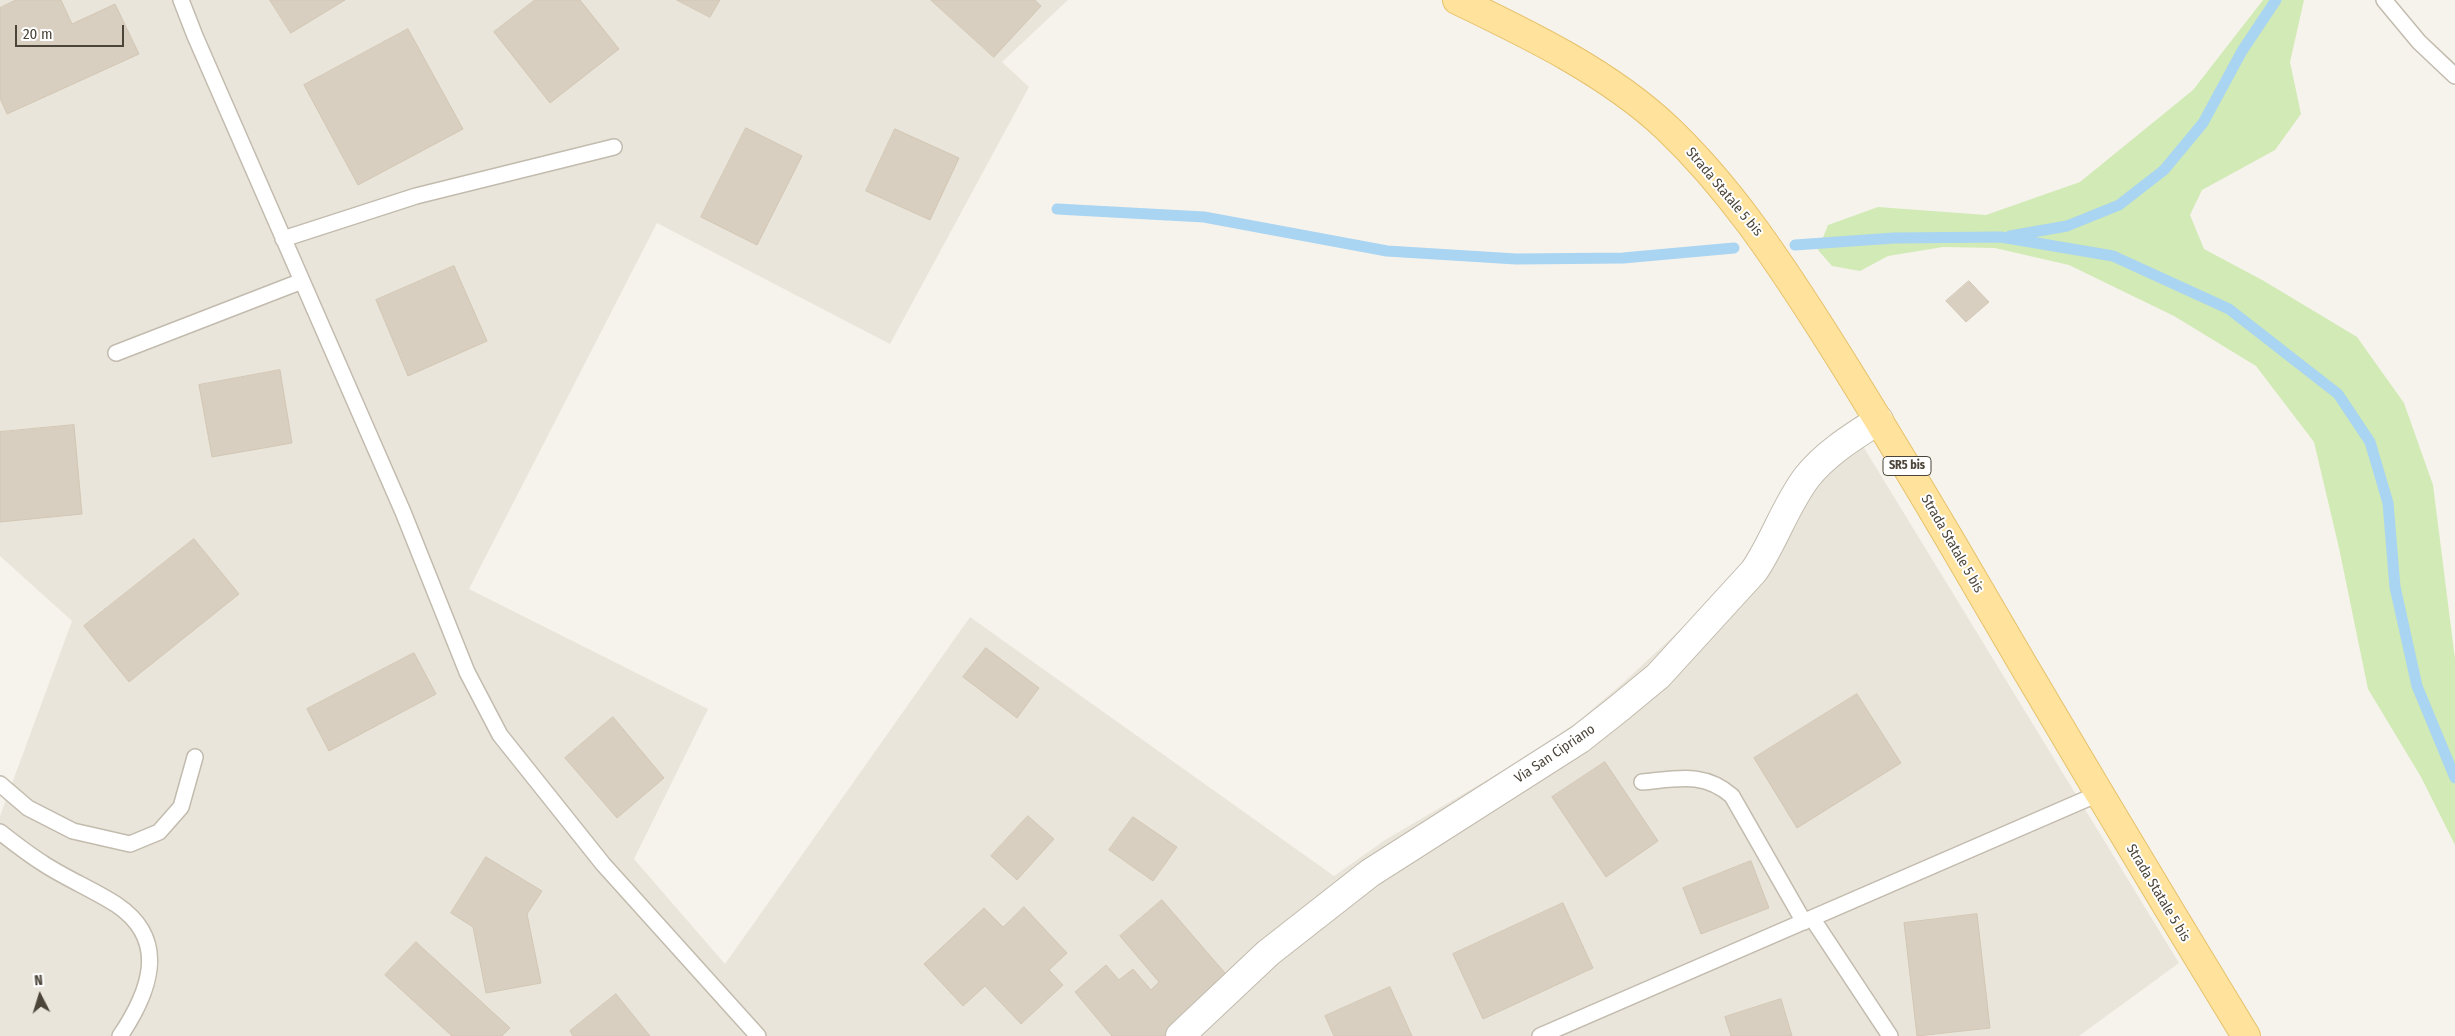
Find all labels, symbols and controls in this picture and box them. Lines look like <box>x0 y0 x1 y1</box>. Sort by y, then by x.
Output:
scale bar <box>18 15 126 47</box>
text: 20 m <box>23 25 53 43</box>
street label: Strada Statale 5 bis <box>1682 144 1766 240</box>
road number: SR5 bis <box>1883 456 1931 476</box>
street label: Strada Statale 5 bis <box>1917 492 1987 596</box>
street label: Via San Cipriano <box>1512 721 1598 787</box>
street label: Strada Statale 5 bis <box>2122 841 2194 945</box>
north arrow <box>15 971 65 1021</box>
text: N <box>34 972 44 989</box>

